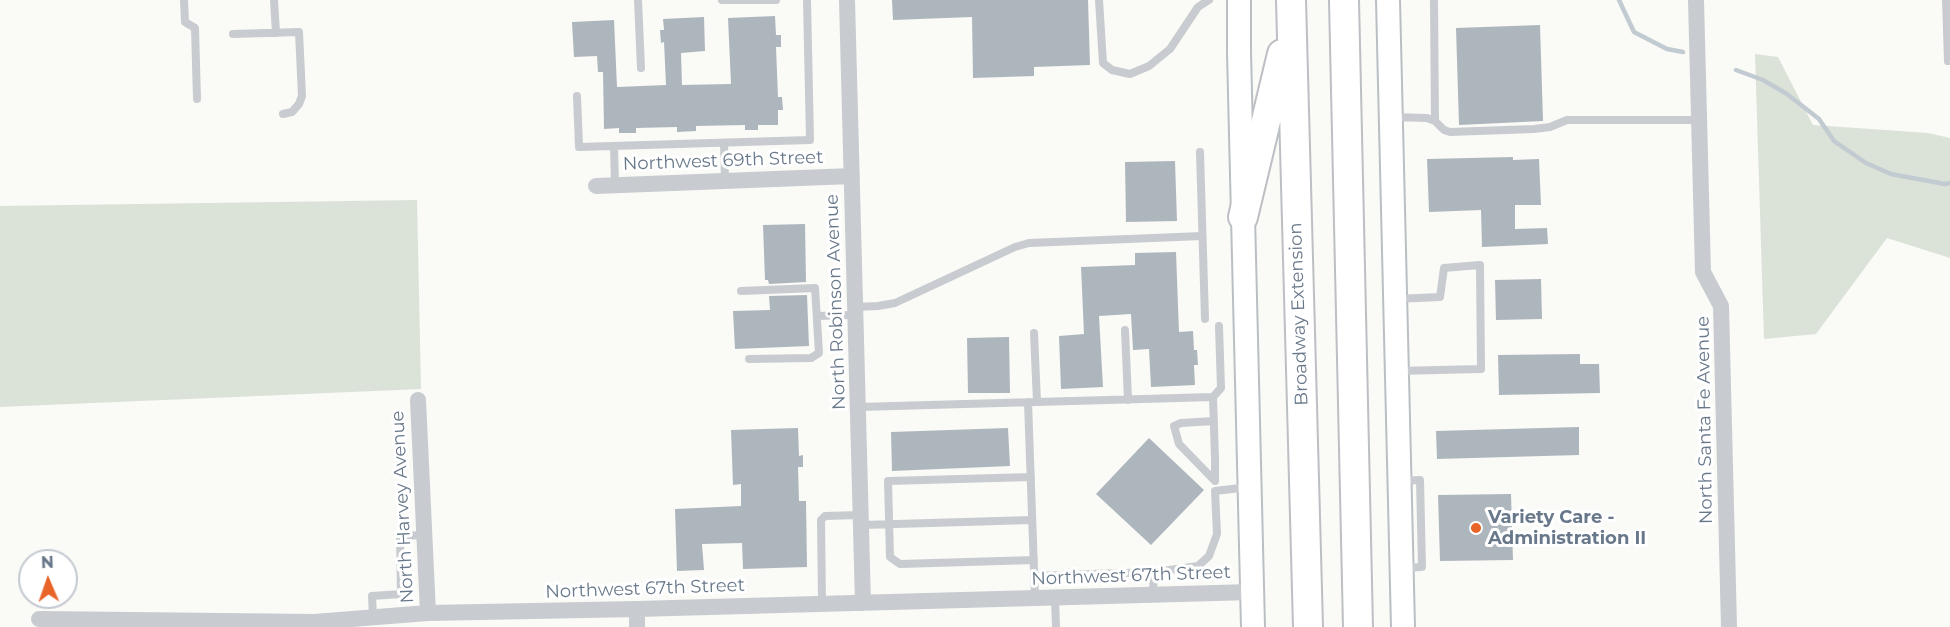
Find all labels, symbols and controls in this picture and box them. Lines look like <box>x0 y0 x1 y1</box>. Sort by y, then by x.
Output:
street label: Northwest 69th Street <box>622 147 824 175</box>
street label: North Robinson Avenue <box>821 194 851 410</box>
street label: Broadway Extension <box>1285 222 1313 406</box>
street label: North Santa Fe Avenue <box>1692 316 1718 524</box>
street label: North Harvey Avenue <box>387 410 419 604</box>
place label: Variety Care - Administration II <box>1488 507 1646 550</box>
marker: Variety Care - Administration II <box>1469 521 1483 535</box>
north arrow <box>18 549 78 609</box>
text: N <box>41 553 54 572</box>
street label: Northwest 67th Street <box>1031 562 1231 590</box>
street label: Northwest 67th Street <box>545 575 745 603</box>

